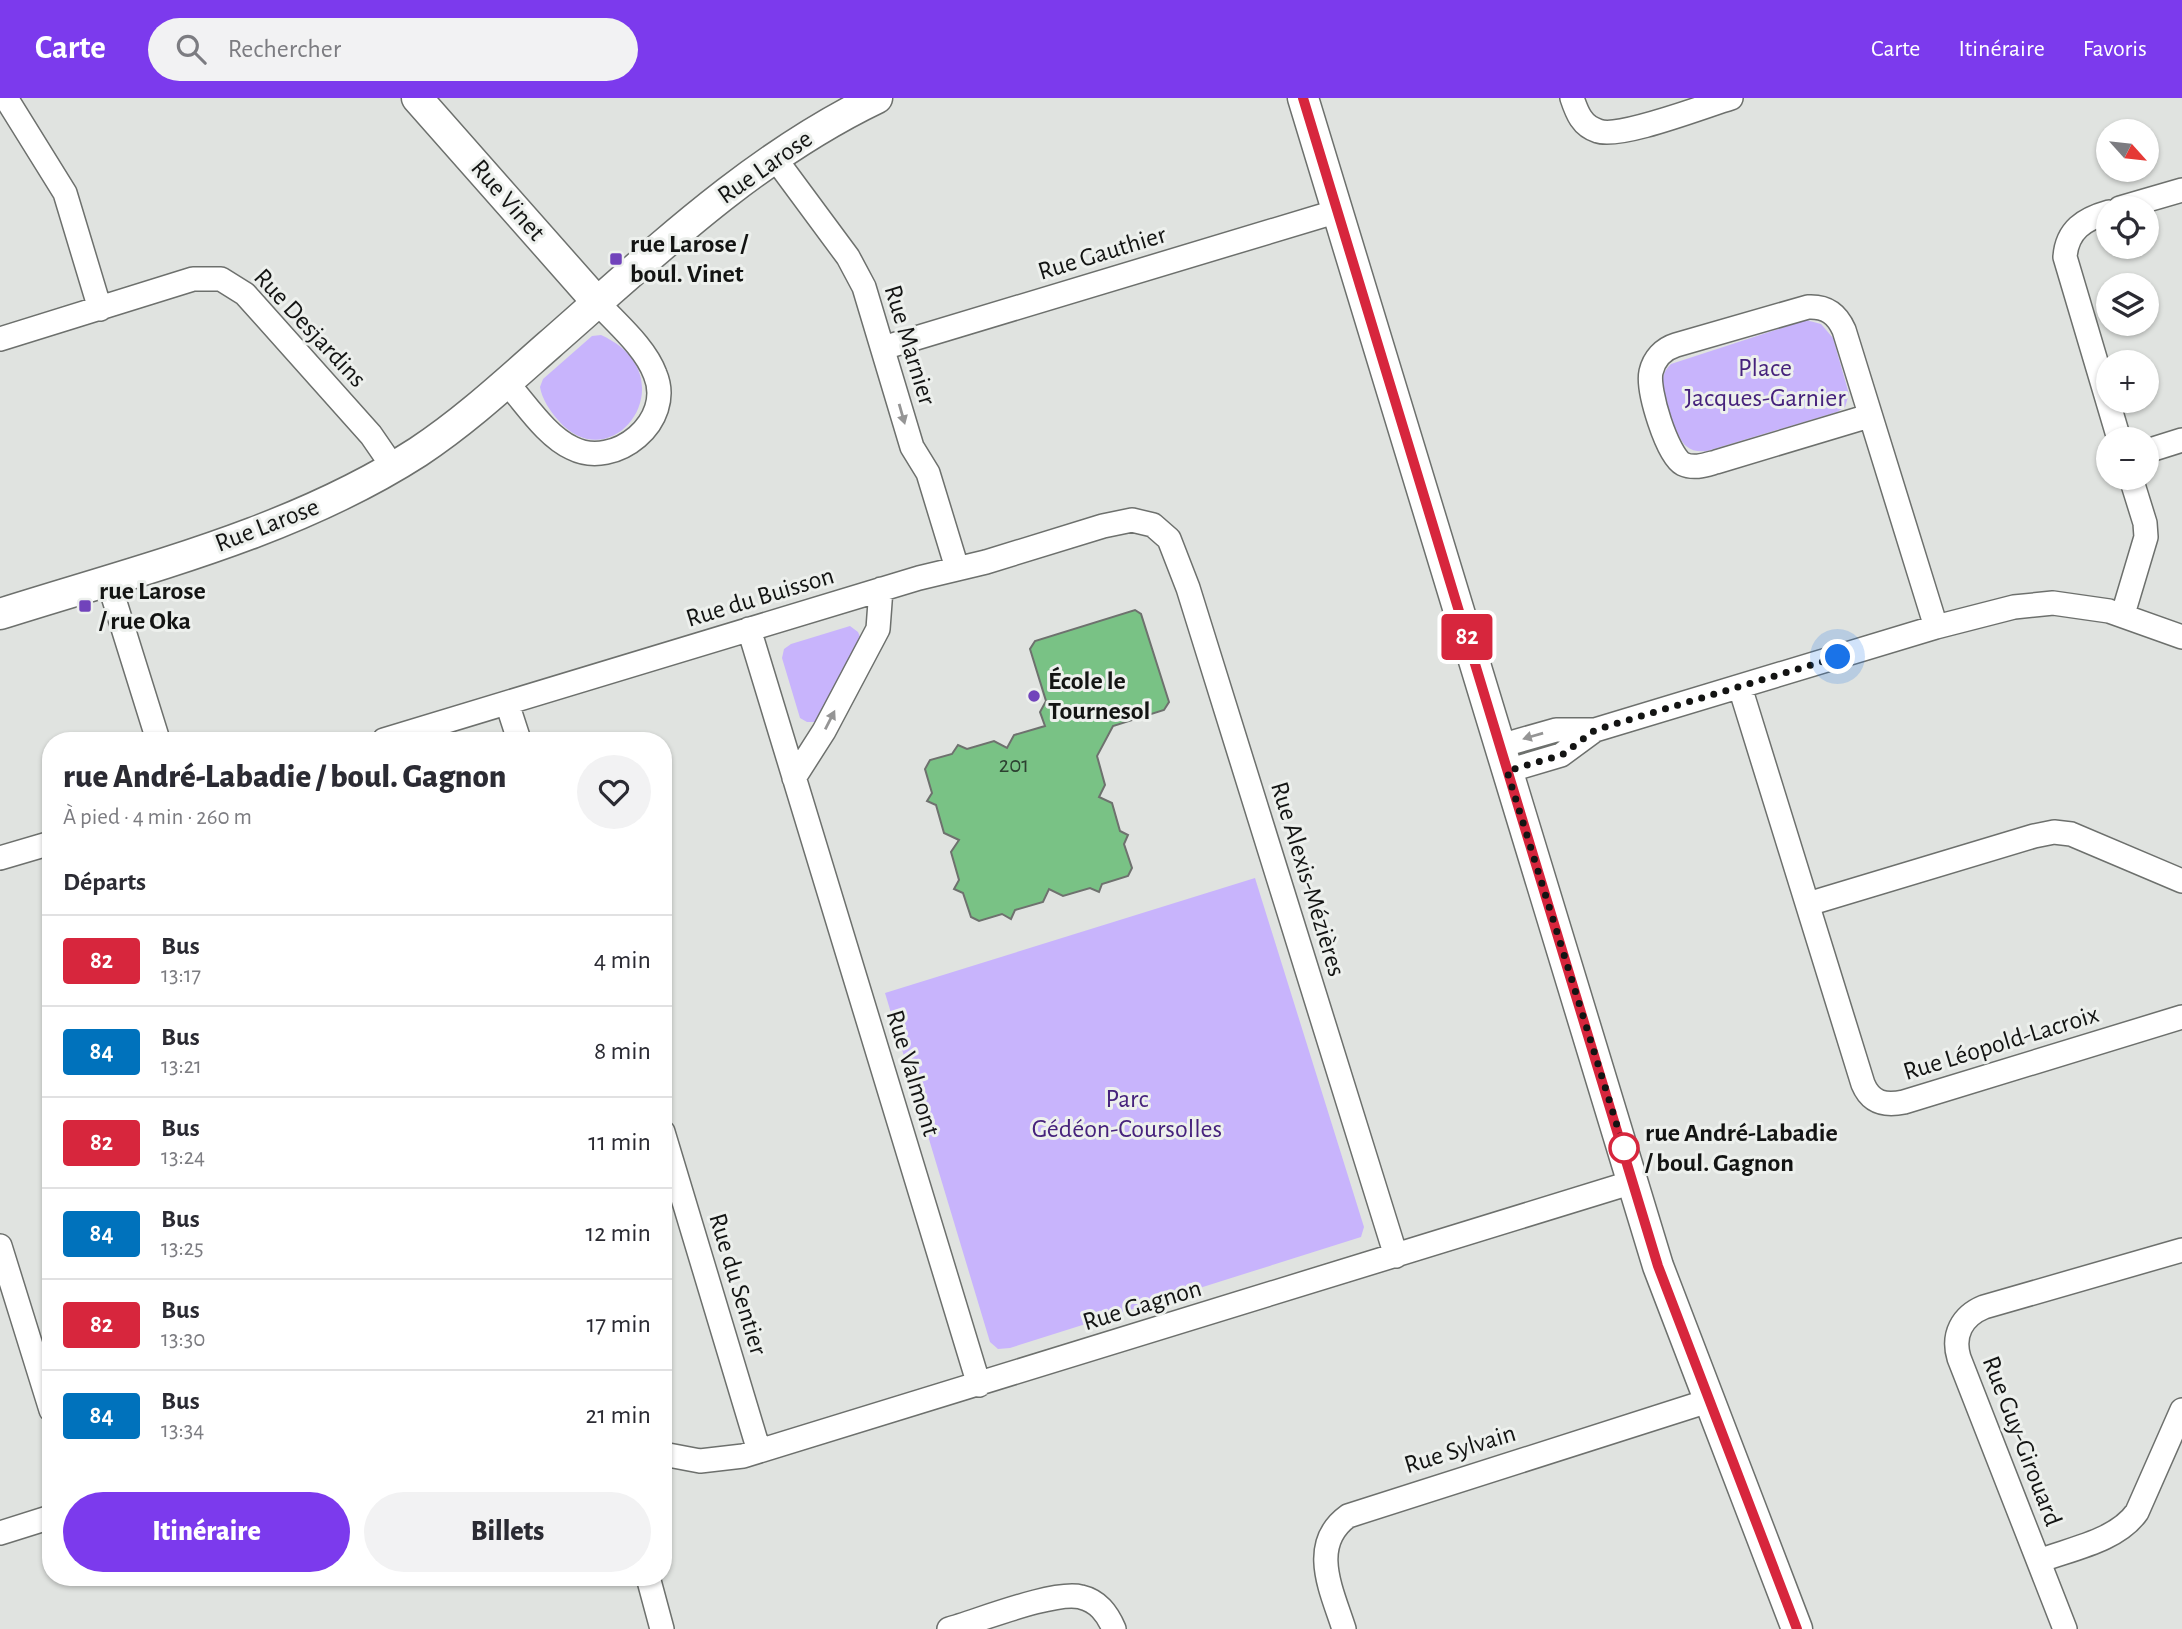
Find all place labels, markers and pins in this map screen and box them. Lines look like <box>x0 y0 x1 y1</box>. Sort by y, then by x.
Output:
place label: rue Larose / boul. Vinet <box>630 231 749 287</box>
marker: rue Larose / boul. Vinet <box>608 251 624 267</box>
place label: rue Larose / rue Oka <box>98 578 206 634</box>
marker: rue Larose / rue Oka <box>77 598 93 614</box>
place label: École le Tournesol <box>1048 666 1150 724</box>
marker: École le Tournesol <box>1026 688 1042 704</box>
place label: rue André-Labadie / boul. Gagnon <box>1644 1120 1838 1176</box>
marker: rue André-Labadie / boul. Gagnon <box>1609 1133 1639 1163</box>

